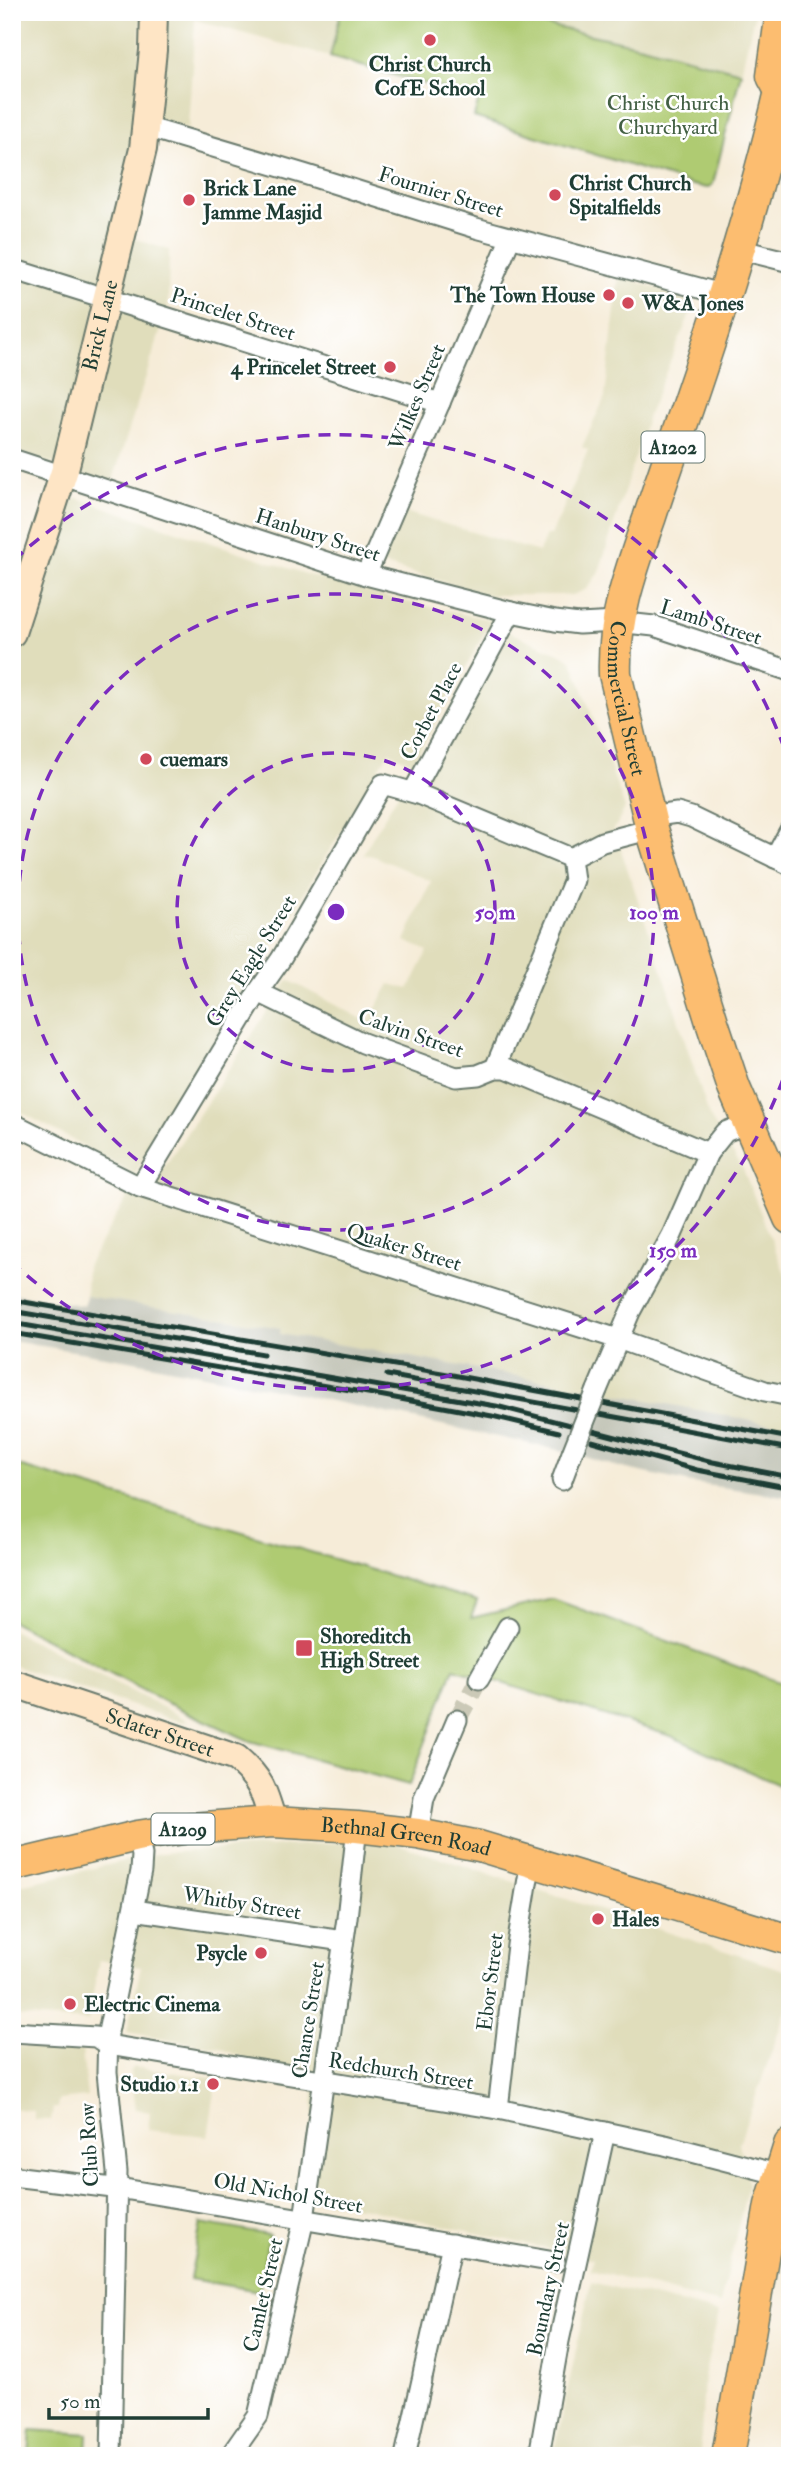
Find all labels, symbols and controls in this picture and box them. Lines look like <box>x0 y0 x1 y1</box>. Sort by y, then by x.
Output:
marker: Christ Church CofE School <box>422 32 438 48</box>
place label: Christ Church CofE School <box>369 51 491 102</box>
park label: Christ Church Churchyard <box>607 90 729 141</box>
street label: Fournier Street <box>375 161 507 224</box>
place label: Christ Church Spitalfields <box>569 170 692 221</box>
place label: Brick Lane Jamme Masjid <box>202 175 323 226</box>
marker: Christ Church Spitalfields <box>547 187 563 203</box>
marker: Brick Lane Jamme Masjid <box>181 192 197 208</box>
street label: Brick Lane <box>76 277 125 374</box>
street label: Princelet Street <box>167 282 299 347</box>
place label: The Town House <box>449 282 595 309</box>
marker: The Town House <box>601 287 617 303</box>
place label: W&A Jones <box>641 290 744 317</box>
marker: W&A Jones <box>620 295 636 311</box>
street label: Wilkes Street <box>383 340 452 455</box>
place label: 4 Princelet Street <box>230 354 376 381</box>
marker: 4 Princelet Street <box>382 359 398 375</box>
road number: A1202 <box>642 432 704 462</box>
street label: Hanbury Street <box>252 503 384 568</box>
street label: Lamb Street <box>657 593 765 652</box>
street label: Commercial Street <box>601 619 652 779</box>
street label: Corbet Place <box>394 657 469 765</box>
place label: cuemars <box>160 746 228 773</box>
marker: cuemars <box>138 751 154 767</box>
street label: Grey Eagle Street <box>200 890 303 1032</box>
text: 50 m <box>475 899 516 926</box>
text: 100 m <box>629 899 680 926</box>
centre of rings <box>324 900 348 924</box>
street label: Calvin Street <box>355 1003 467 1064</box>
street label: Quaker Street <box>343 1217 465 1278</box>
text: 150 m <box>649 1237 698 1264</box>
place label: Shoreditch High Street <box>320 1623 419 1674</box>
marker: Shoreditch High Street <box>294 1638 314 1658</box>
street label: Sclater Street <box>102 1702 218 1764</box>
street label: Bethnal Green Road <box>320 1812 495 1863</box>
road number: A1209 <box>152 1814 214 1844</box>
street label: Whitby Street <box>180 1881 303 1926</box>
place label: Hales <box>612 1906 659 1933</box>
marker: Hales <box>590 1911 606 1927</box>
street label: Ebor Street <box>471 1931 510 2033</box>
place label: Psycle <box>196 1940 247 1967</box>
marker: Psycle <box>253 1945 269 1961</box>
street label: Chance Street <box>286 1959 331 2081</box>
place label: Electric Cinema <box>84 1991 221 2018</box>
marker: Electric Cinema <box>62 1996 78 2012</box>
street label: Redchurch Street <box>326 2047 476 2096</box>
place label: Studio 1.1 <box>120 2071 199 2098</box>
marker: Studio 1.1 <box>205 2076 221 2092</box>
street label: Club Row <box>74 2101 105 2188</box>
street label: Old Nichol Street <box>211 2167 365 2220</box>
street label: Boundary Street <box>521 2219 576 2359</box>
street label: Camlet Street <box>237 2235 290 2355</box>
scale bar <box>49 2377 208 2421</box>
text: 50 m <box>60 2388 101 2415</box>

